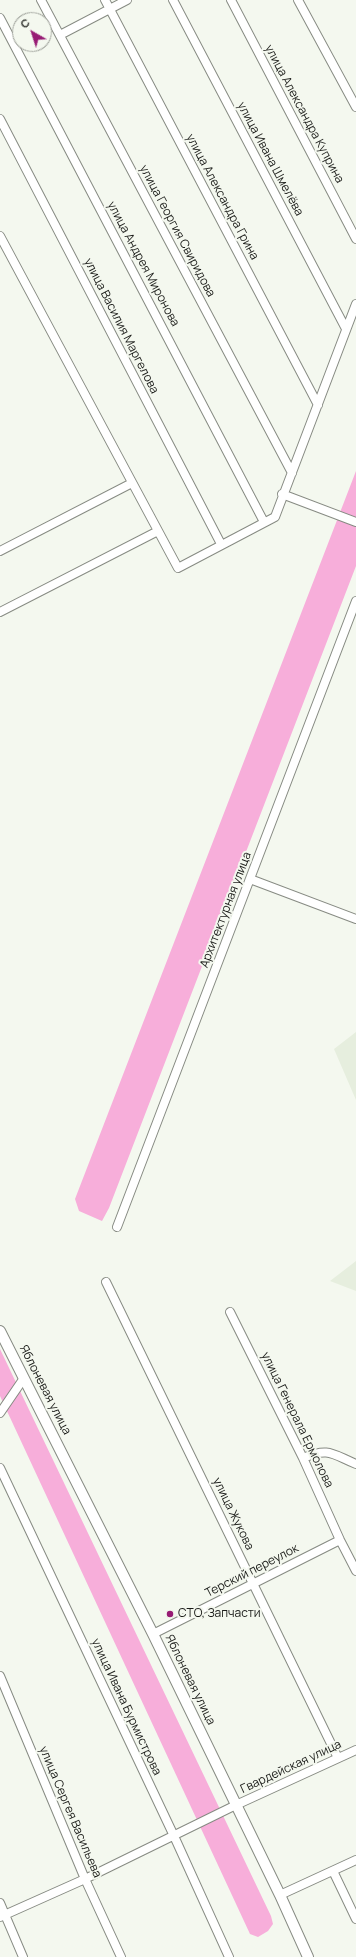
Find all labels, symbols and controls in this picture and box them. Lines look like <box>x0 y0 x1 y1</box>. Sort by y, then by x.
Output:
north arrow <box>12 12 52 52</box>
text: С <box>17 15 33 31</box>
street label: улица Александра Куприна <box>261 42 347 186</box>
street label: улица Ивана Шмелёва <box>234 100 306 218</box>
street label: улица Александра Грина <box>183 131 261 263</box>
street label: улица Георгия Свиридова <box>136 162 218 300</box>
street label: улица Андрея Миронова <box>104 199 182 329</box>
street label: улица Василия Маргелова <box>81 256 161 396</box>
street label: Архитектурная улица <box>197 850 255 970</box>
street label: Яблоневая улица <box>16 1343 74 1437</box>
street label: улица Генерала Ермолова <box>258 1350 336 1490</box>
street label: улица Жукова <box>209 1475 257 1553</box>
street label: Терский переулок <box>203 1541 301 1601</box>
place label: СТО, Запчасти <box>178 1607 261 1621</box>
marker: СТО, Запчасти <box>165 1609 175 1619</box>
street label: Яблоневая улица <box>162 1632 218 1728</box>
street label: улица Ивана Бурмистрова <box>88 1636 164 1778</box>
street label: Гвардейская улица <box>238 1737 344 1797</box>
street label: улица Сергея Васильева <box>36 1744 104 1880</box>

